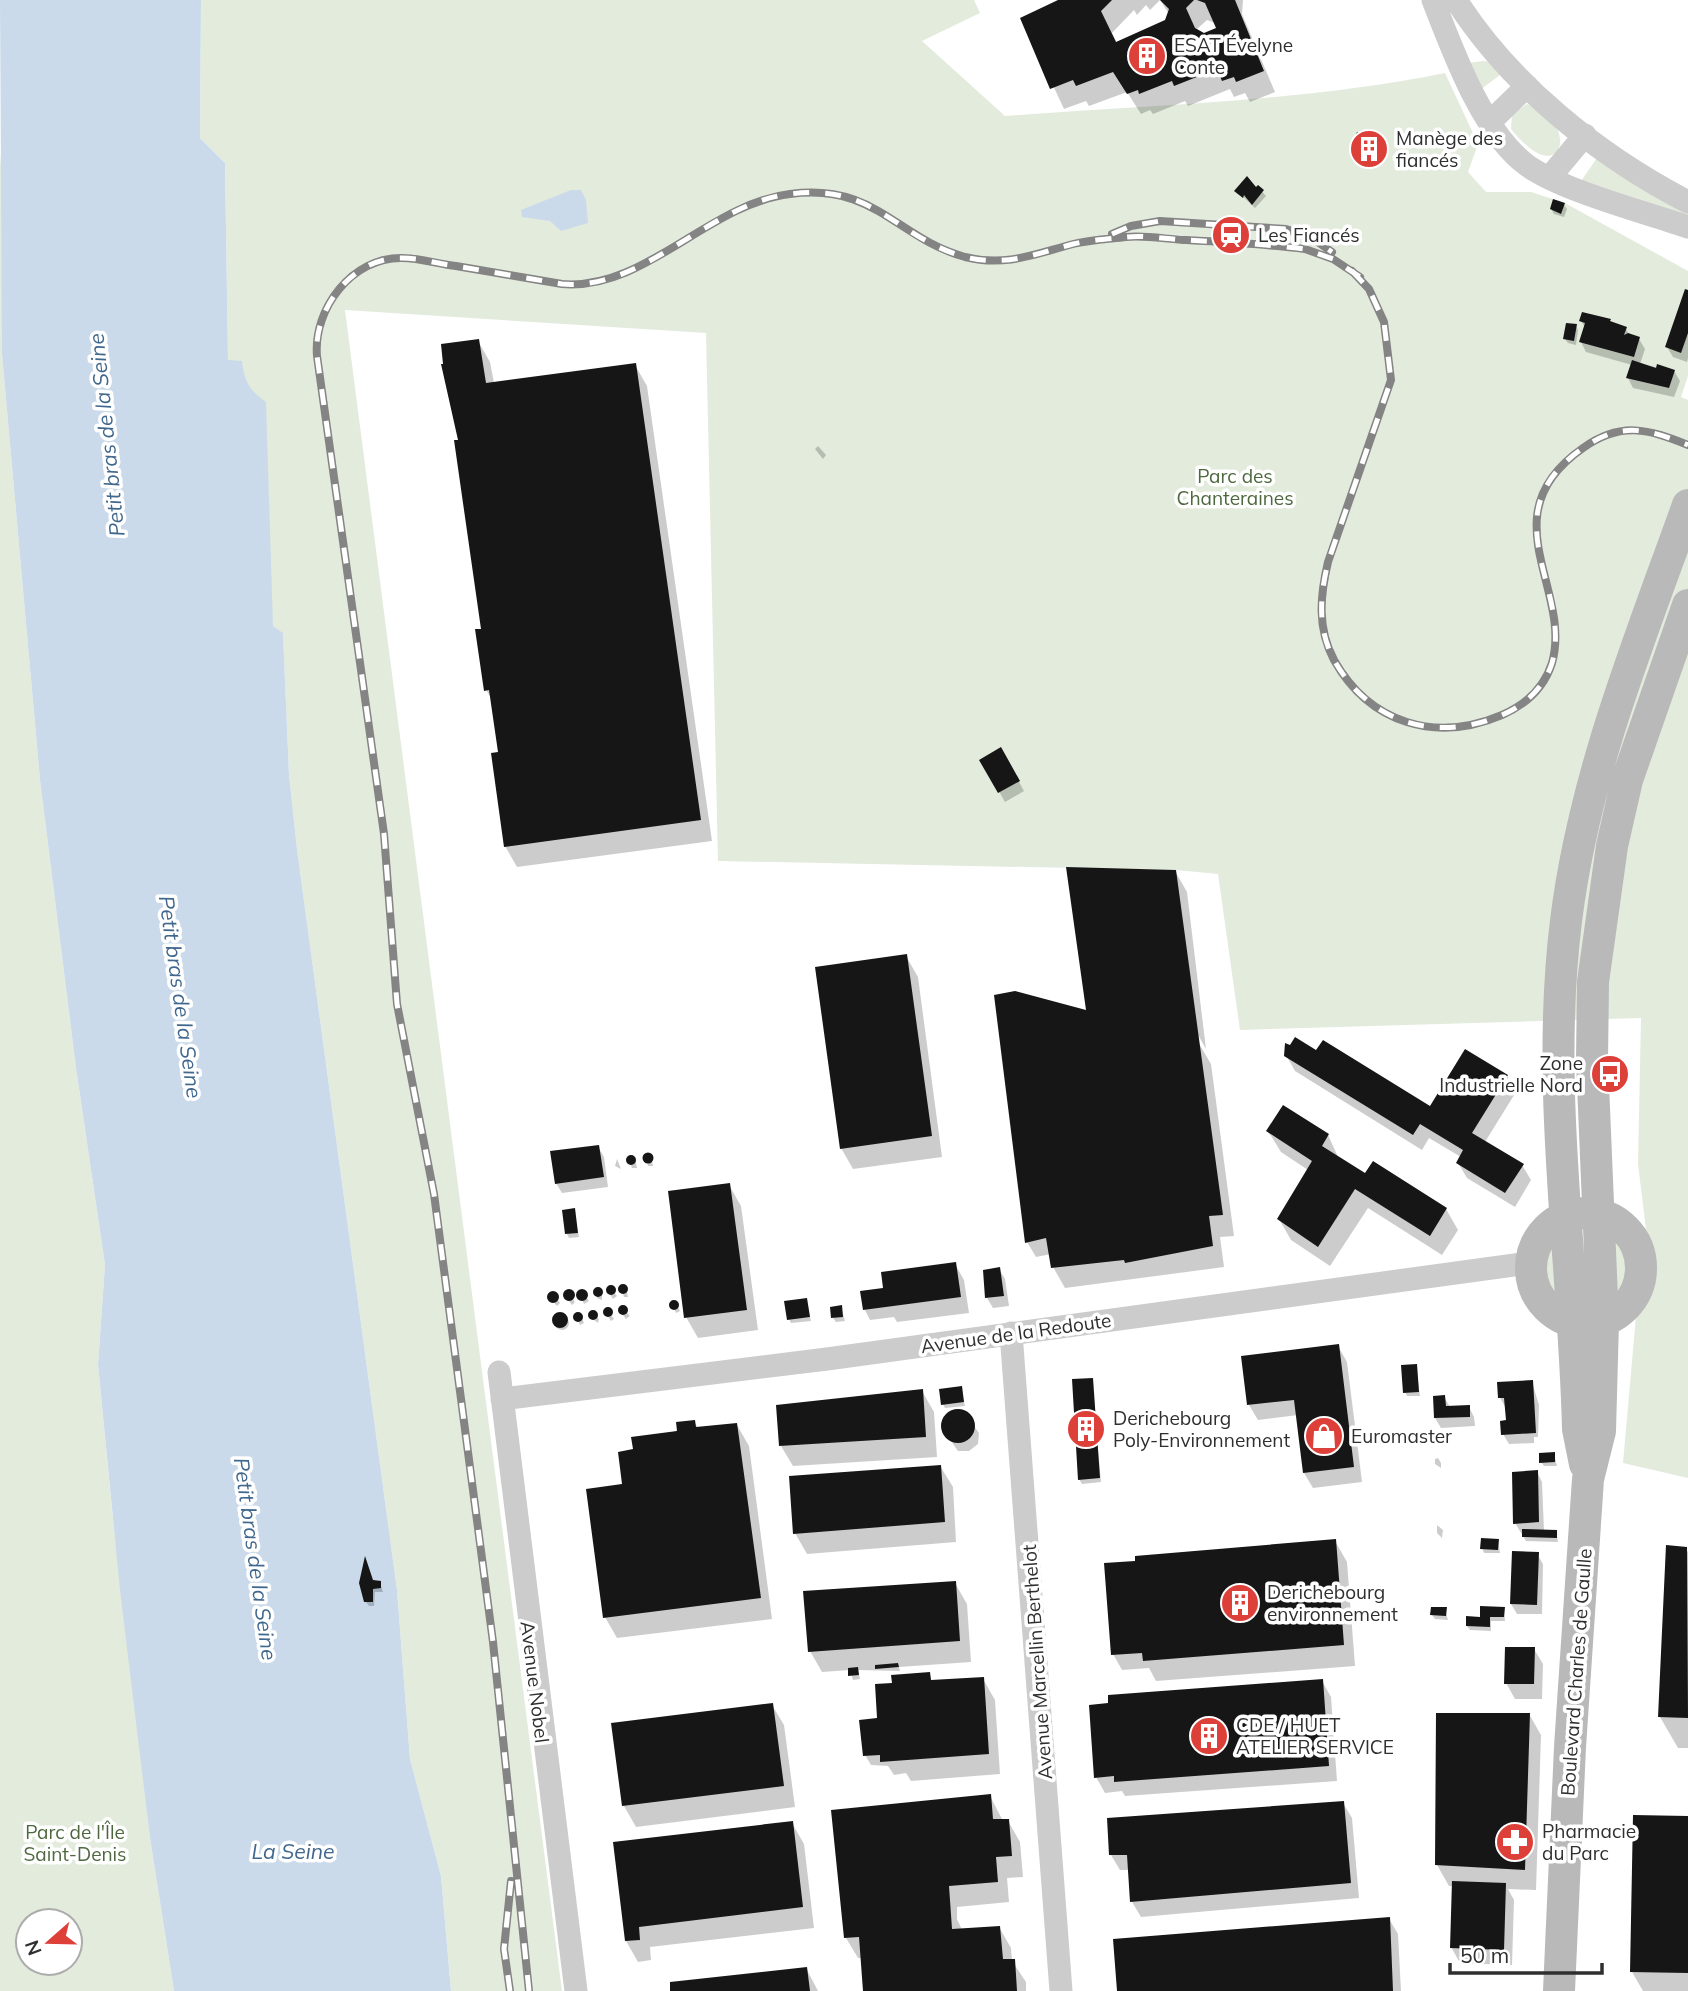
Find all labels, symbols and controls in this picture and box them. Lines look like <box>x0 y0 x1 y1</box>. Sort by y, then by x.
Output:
place label: ESAT Évelyne Conte <box>1174 33 1293 79</box>
building icon: ESAT Évelyne Conte <box>1126 35 1168 77</box>
place label: Manège des fiancés <box>1396 126 1503 172</box>
building icon: Manège des fiancés <box>1348 128 1390 170</box>
station icon: Les Fiancés <box>1210 214 1252 256</box>
place label: Les Fiancés <box>1258 223 1360 247</box>
water label: Petit bras de la Seine <box>82 332 130 538</box>
park label: Parc des Chanteraines <box>1176 464 1294 510</box>
water label: Petit bras de la Seine <box>154 894 208 1100</box>
place label: Zone Industrielle Nord <box>1439 1051 1583 1097</box>
bus stop icon: Zone Industrielle Nord <box>1589 1053 1631 1095</box>
street label: Avenue de la Redoute <box>919 1308 1113 1358</box>
place label: Derichebourg Poly-Environnement <box>1113 1406 1290 1452</box>
building icon: Derichebourg Poly-Environnement <box>1065 1408 1107 1450</box>
shop icon: Euromaster <box>1303 1415 1345 1457</box>
place label: Euromaster <box>1351 1424 1452 1448</box>
water label: Petit bras de la Seine <box>229 1456 283 1662</box>
street label: Avenue Marcellin Berthelot <box>1017 1543 1057 1780</box>
street label: Boulevard Charles de Gaulle <box>1555 1548 1597 1796</box>
place label: Derichebourg environnement <box>1267 1580 1398 1626</box>
building icon: Derichebourg environnement <box>1219 1582 1261 1624</box>
street label: Avenue Nobel <box>516 1620 554 1744</box>
place label: CDE / HUET ATELIER SERVICE <box>1236 1713 1394 1759</box>
building icon: CDE / HUET ATELIER SERVICE <box>1188 1715 1230 1757</box>
place label: Pharmacie du Parc <box>1542 1819 1636 1865</box>
park label: Parc de l'Île Saint-Denis <box>23 1820 127 1866</box>
pharmacy icon: Pharmacie du Parc <box>1494 1821 1536 1863</box>
water label: La Seine <box>252 1838 334 1864</box>
north arrow <box>14 1907 84 1977</box>
scale bar <box>1450 1932 1602 1976</box>
text: N <box>19 1937 47 1959</box>
text: 50 m <box>1460 1942 1509 1968</box>

